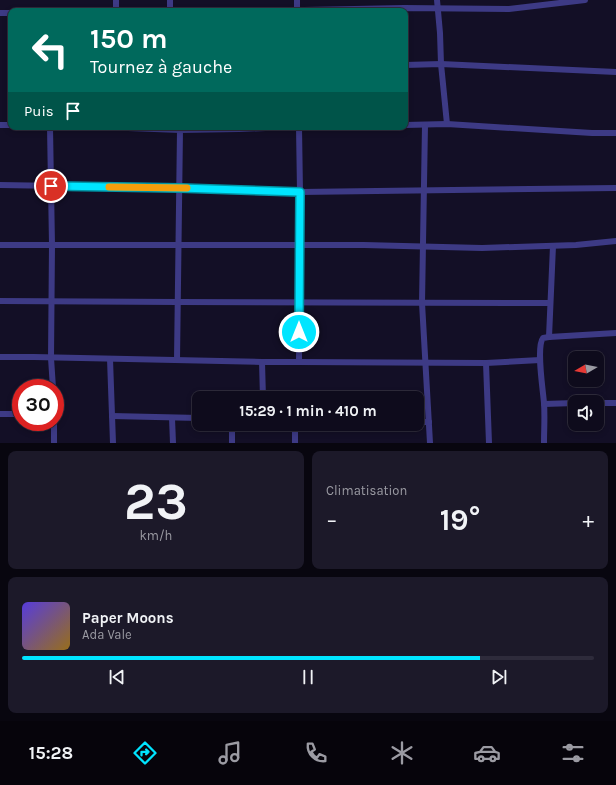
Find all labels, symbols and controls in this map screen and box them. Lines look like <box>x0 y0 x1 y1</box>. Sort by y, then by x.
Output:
text: 150 m <box>90 22 168 55</box>
icon: left <box>24 24 76 76</box>
text: Tournez à gauche <box>90 56 232 78</box>
icon: arrive <box>62 100 84 122</box>
text: Puis <box>24 102 54 120</box>
pin <box>34 169 68 203</box>
icon: arrive <box>40 175 62 197</box>
position arrow <box>278 311 320 353</box>
north arrow <box>568 351 604 387</box>
map controls <box>568 351 604 431</box>
speed limit sign: 30 <box>12 379 64 431</box>
button: sound <box>568 395 604 431</box>
text: 15:29 · 1 min · 410 m <box>239 402 377 420</box>
text: 23 <box>124 471 188 532</box>
text: Climatisation <box>326 483 407 498</box>
text: 19° <box>440 502 480 538</box>
text: − <box>326 507 338 533</box>
text: + <box>582 507 594 533</box>
text: km/h <box>140 528 172 543</box>
text: Paper Moons <box>82 609 174 627</box>
text: Ada Vale <box>82 627 132 642</box>
icon: previous <box>106 666 128 688</box>
icon: pause <box>297 666 319 688</box>
icon: next <box>488 666 510 688</box>
icon: directions <box>131 739 159 767</box>
icon: music <box>216 739 244 767</box>
icon: phone <box>302 739 330 767</box>
icon: climate <box>388 739 416 767</box>
icon: car <box>473 739 501 767</box>
icon: filters <box>559 739 587 767</box>
text: 15:28 <box>29 742 73 764</box>

